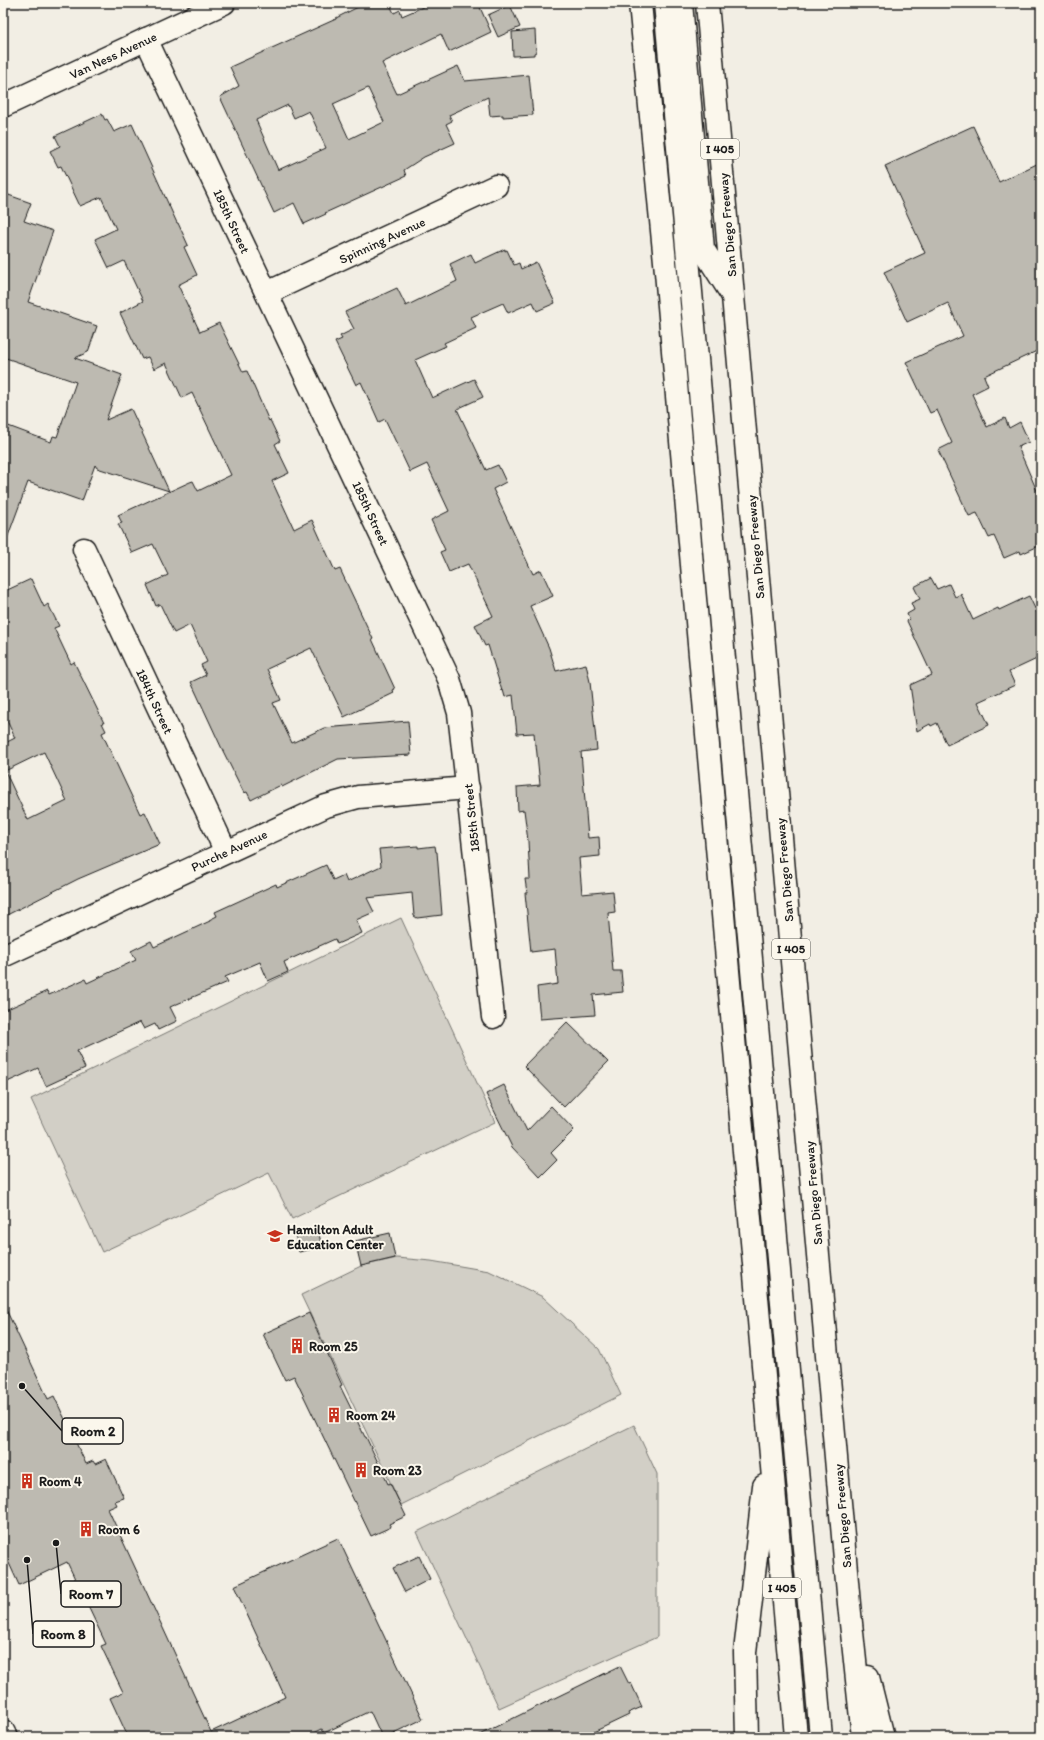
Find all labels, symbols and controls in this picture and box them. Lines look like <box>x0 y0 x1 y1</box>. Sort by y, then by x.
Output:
street label: Van Ness Avenue <box>67 29 159 82</box>
road number: I 405 <box>701 139 739 159</box>
street label: San Diego Freeway <box>715 172 740 278</box>
street label: 185th Street <box>210 187 253 256</box>
street label: Spinning Avenue <box>337 214 428 267</box>
street label: 185th Street <box>349 479 392 548</box>
street label: San Diego Freeway <box>743 494 768 600</box>
street label: 184th Street <box>133 666 176 736</box>
street label: 185th Street <box>460 783 483 853</box>
street label: San Diego Freeway <box>772 817 797 923</box>
street label: Purche Avenue <box>189 826 270 875</box>
road number: I 405 <box>772 939 810 959</box>
street label: San Diego Freeway <box>801 1140 826 1246</box>
place label: Hamilton Adult Education Center <box>287 1222 385 1252</box>
school or university icon: Hamilton Adult Education Center <box>266 1227 284 1245</box>
building icon: Room 25 <box>288 1337 306 1355</box>
place label: Room 25 <box>309 1339 358 1354</box>
building icon: Room 24 <box>325 1406 343 1424</box>
place label: Room 24 <box>346 1408 396 1423</box>
callout: Room 2 <box>62 1418 123 1444</box>
text: Room 2 <box>71 1423 116 1440</box>
building icon: Room 23 <box>352 1461 370 1479</box>
place label: Room 23 <box>373 1463 422 1478</box>
street label: San Diego Freeway <box>830 1463 855 1569</box>
building icon: Room 4 <box>18 1472 36 1490</box>
place label: Room 4 <box>39 1474 82 1489</box>
building icon: Room 6 <box>77 1520 95 1538</box>
place label: Room 6 <box>98 1522 140 1537</box>
road number: I 405 <box>763 1578 801 1598</box>
callout: Room 7 <box>61 1581 121 1607</box>
text: Room 7 <box>69 1586 113 1603</box>
callout: Room 8 <box>33 1621 94 1647</box>
text: Room 8 <box>40 1626 86 1643</box>

